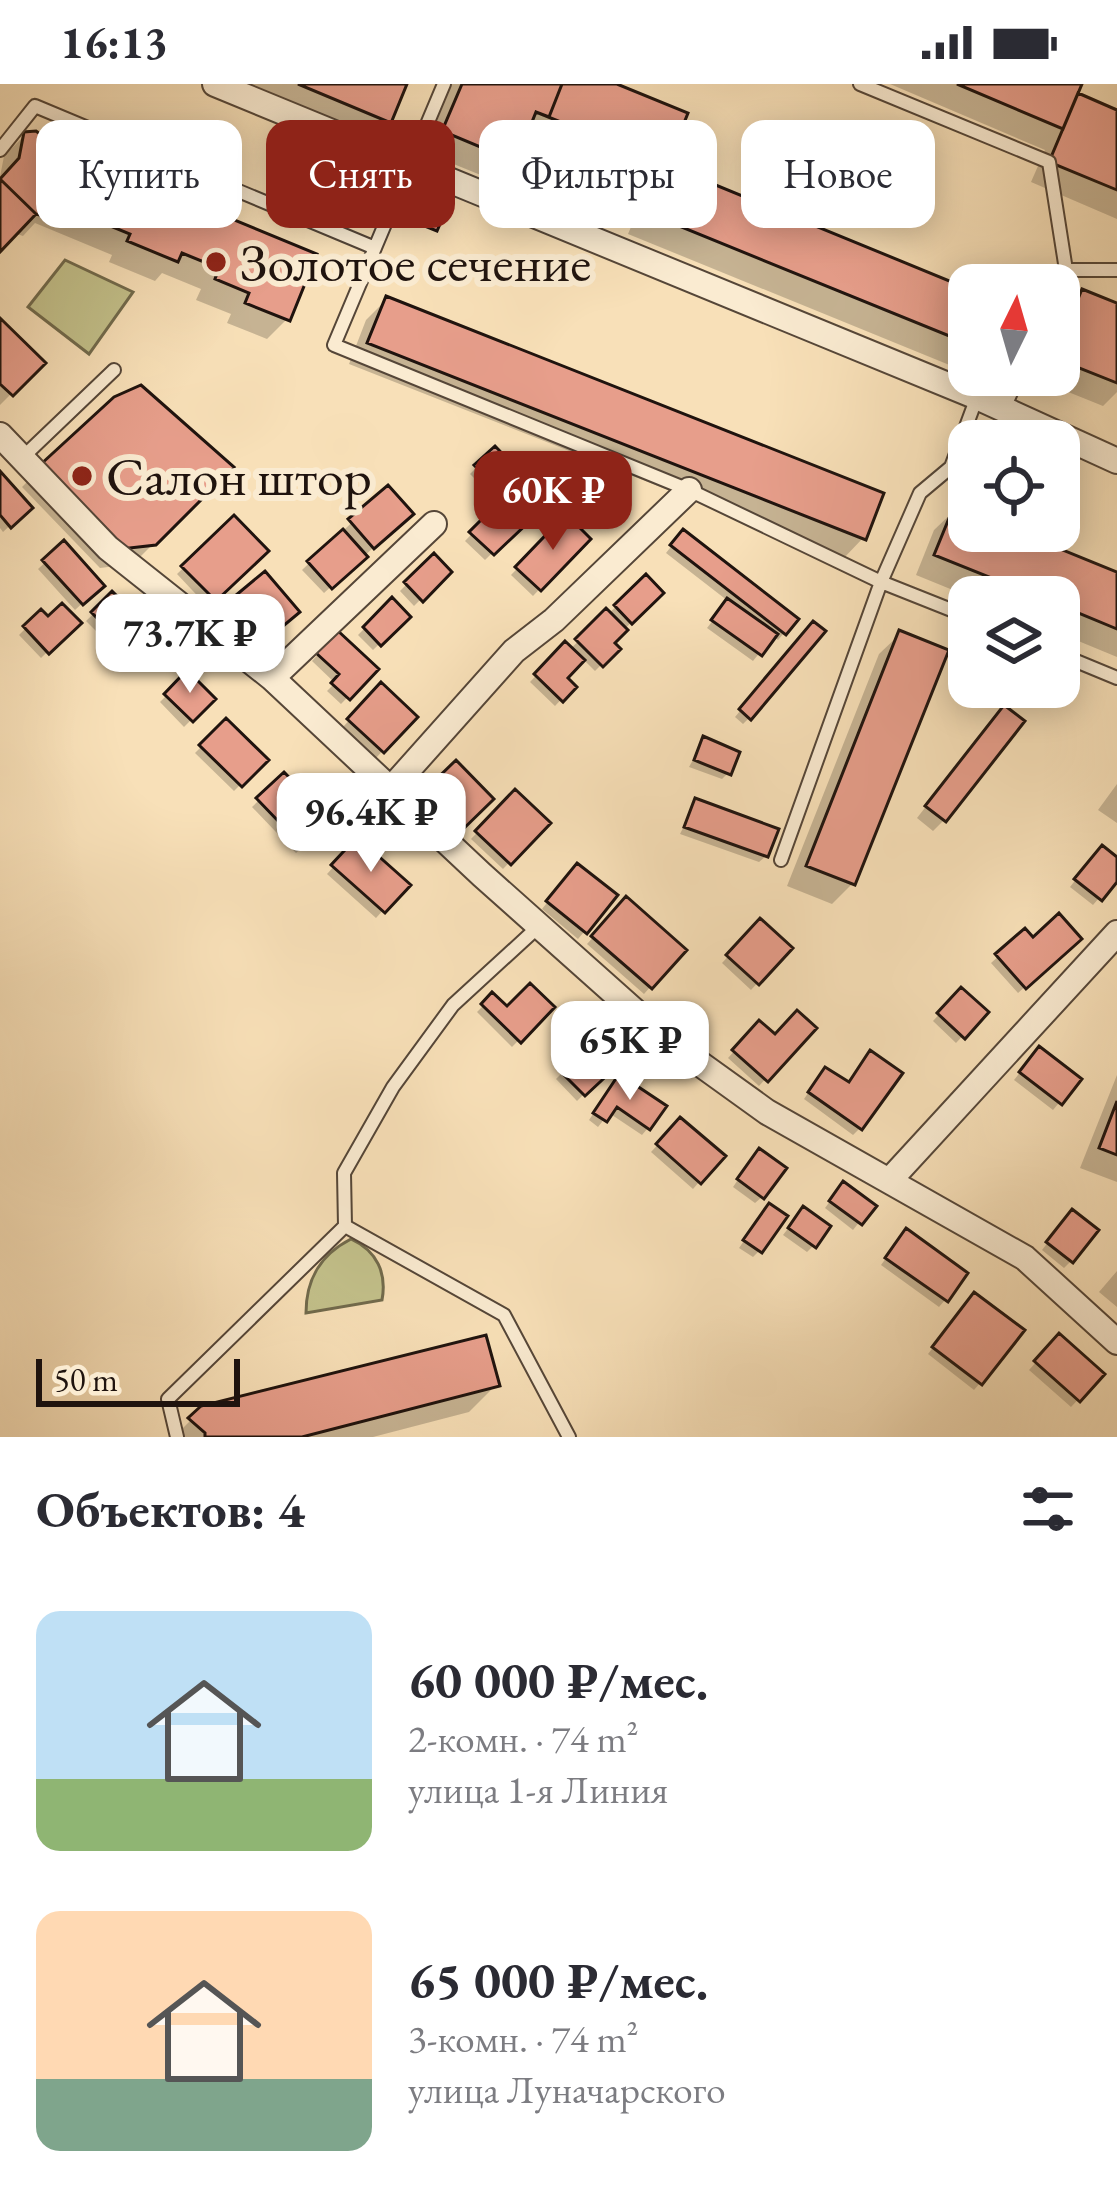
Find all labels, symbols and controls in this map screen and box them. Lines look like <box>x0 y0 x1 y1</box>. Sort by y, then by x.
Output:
text: 16:13 <box>60 13 168 71</box>
chip: Купить <box>36 120 242 228</box>
chip: Снять <box>266 120 455 228</box>
chip: Фильтры <box>479 120 717 228</box>
chip: Новое <box>741 120 935 228</box>
place label: Золотое сечение <box>240 227 591 297</box>
marker: Золотое сечение <box>203 249 229 275</box>
north arrow <box>948 264 1080 396</box>
map controls <box>948 264 1080 708</box>
button: locate <box>948 420 1080 552</box>
place label: Салон штор <box>106 441 372 511</box>
pin: 60K ₽ <box>469 451 637 553</box>
marker: Салон штор <box>69 463 95 489</box>
text: 60K ₽ <box>501 464 605 515</box>
button: layers <box>948 576 1080 708</box>
pin: 73.7K ₽ <box>79 594 301 696</box>
text: 73.7K ₽ <box>123 607 257 658</box>
pin: 96.4K ₽ <box>260 773 482 875</box>
text: 96.4K ₽ <box>304 786 438 837</box>
pin: 65K ₽ <box>546 1001 714 1103</box>
text: 65K ₽ <box>578 1014 682 1065</box>
scale bar <box>36 1353 240 1406</box>
text: 50 m <box>54 1358 118 1401</box>
text: Объектов: 4 <box>36 1476 305 1542</box>
icon: filters <box>1015 1476 1081 1542</box>
text: 60 000 ₽/мес. <box>408 1647 708 1713</box>
icon: home <box>132 1659 276 1803</box>
text: 2-комн. · 74 m² <box>408 1713 639 1764</box>
text: улица 1-я Линия <box>408 1764 668 1815</box>
text: 65 000 ₽/мес. <box>408 1947 708 2013</box>
icon: home <box>132 1959 276 2103</box>
text: 3-комн. · 74 m² <box>408 2013 639 2064</box>
text: улица Луначарского <box>408 2064 726 2115</box>

